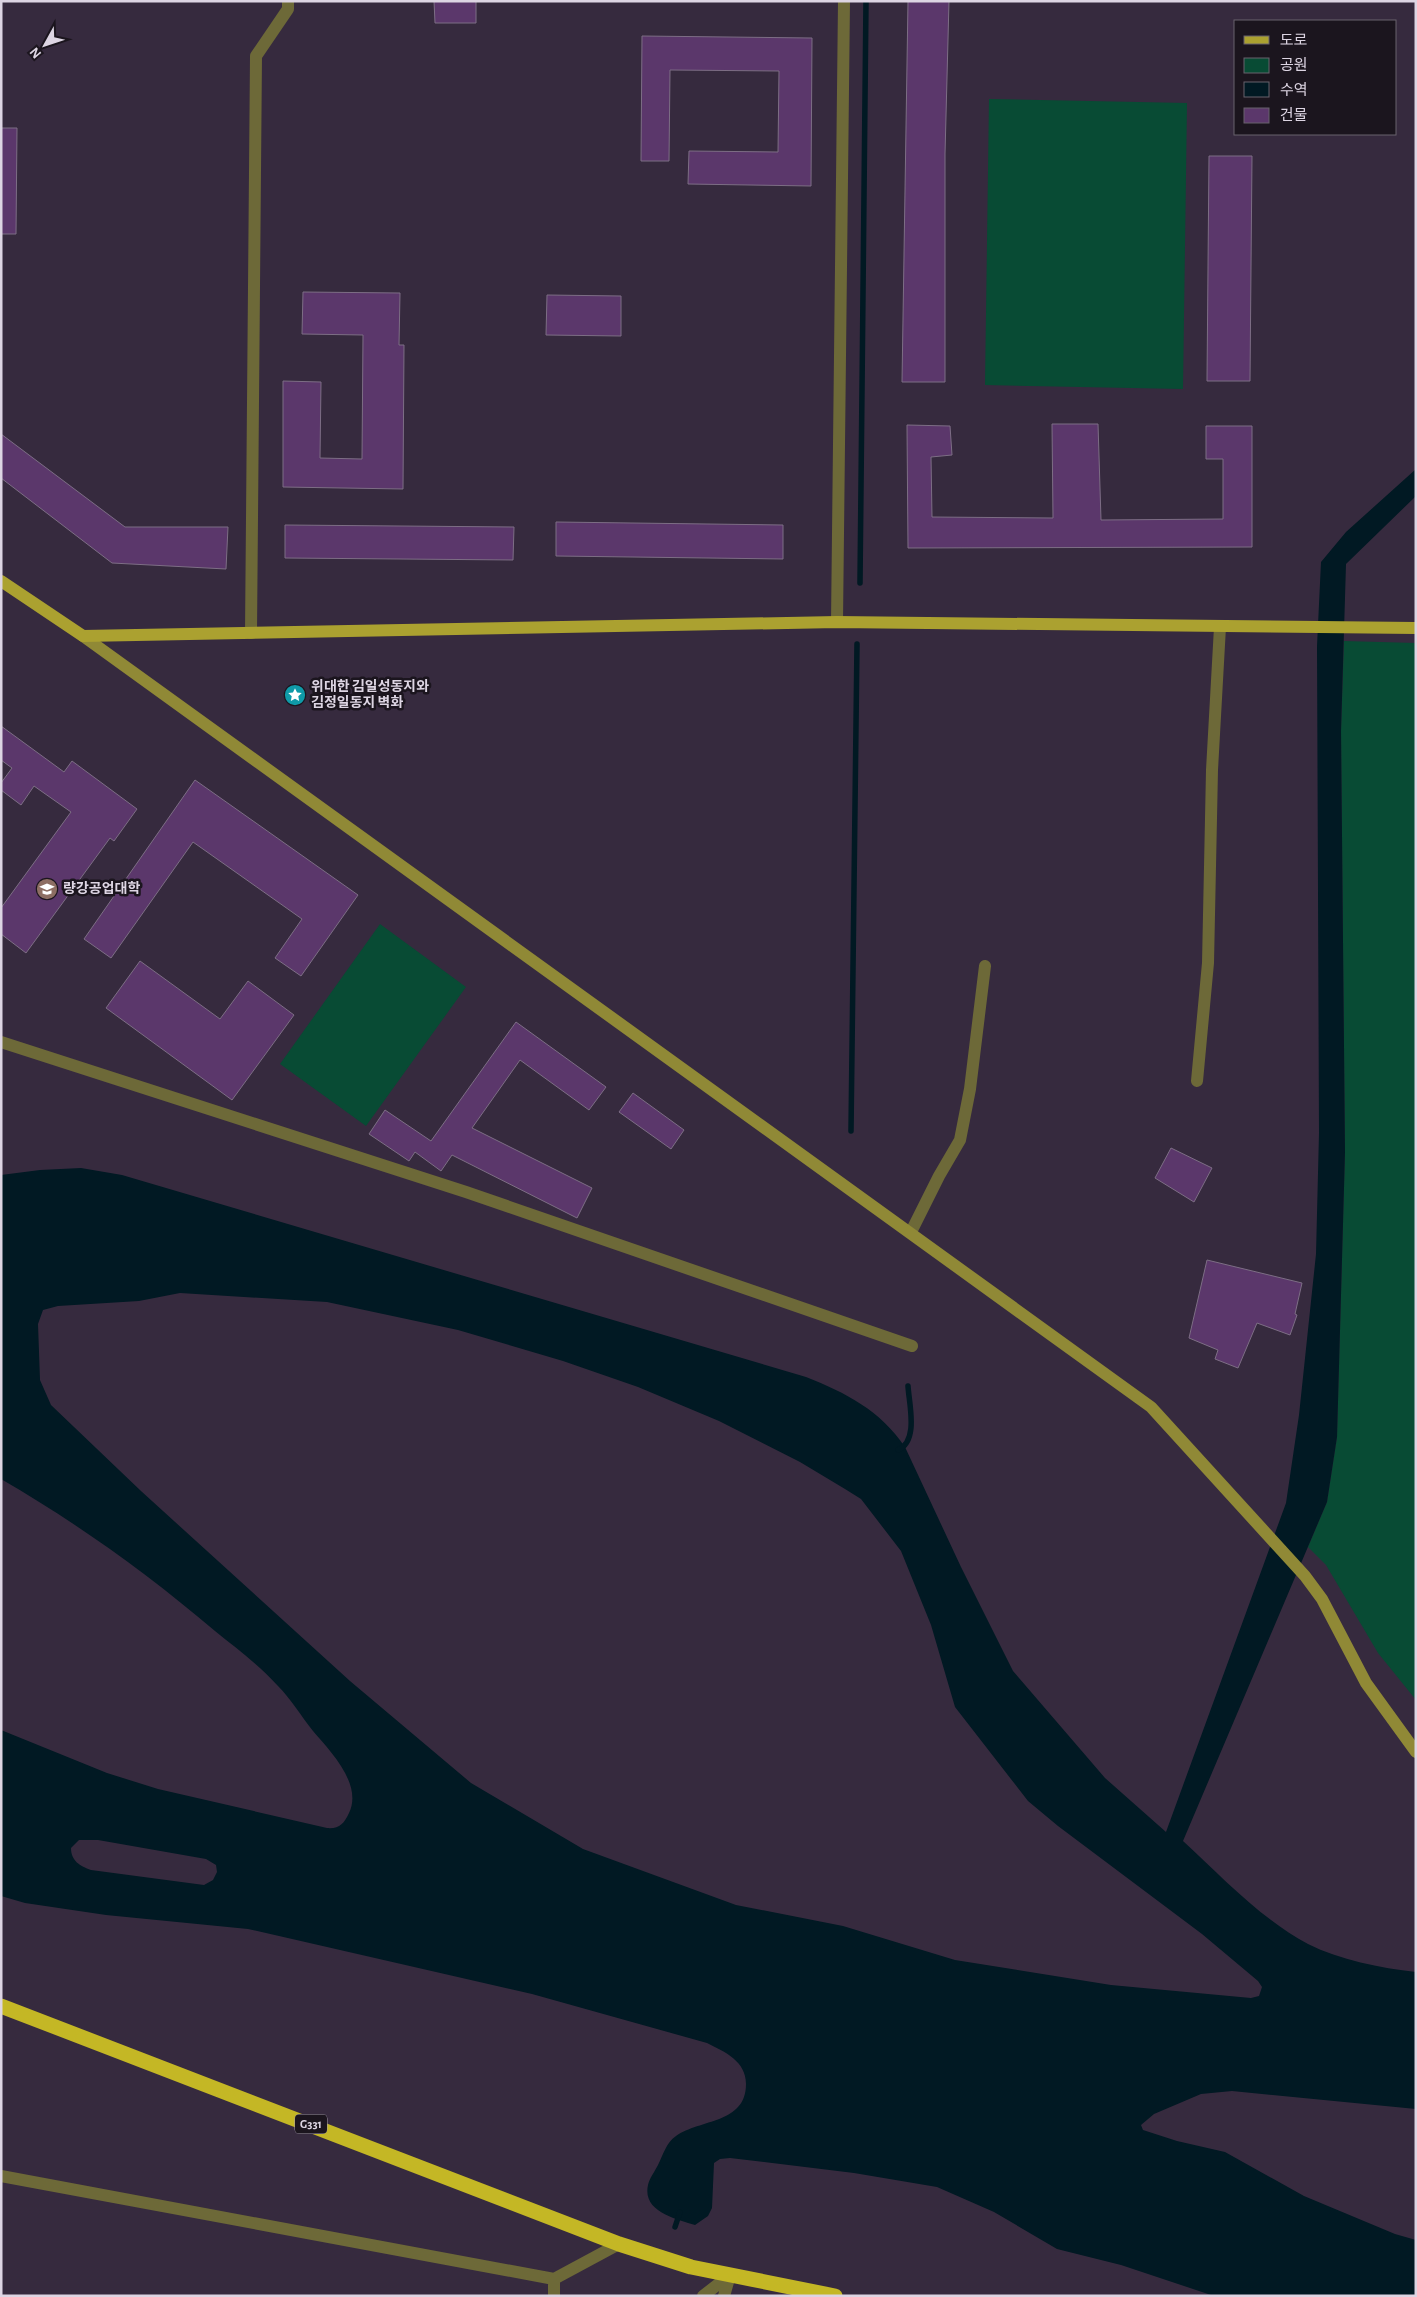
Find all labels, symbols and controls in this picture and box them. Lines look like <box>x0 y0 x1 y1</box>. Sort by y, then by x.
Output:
north arrow <box>20 20 70 70</box>
legend <box>1234 20 1397 135</box>
text: 도로 <box>1280 33 1308 48</box>
text: N <box>27 44 44 61</box>
text: 공원 <box>1280 57 1308 73</box>
text: 수역 <box>1280 82 1308 98</box>
text: 건물 <box>1280 107 1308 123</box>
place label: 위대한 김일성동지와 김정일동지 벽화 <box>311 678 429 710</box>
place icon: 위대한 김일성동지와 김정일동지 벽화 <box>283 683 307 707</box>
school or university icon: 량강공업대학 <box>35 877 59 901</box>
place label: 량강공업대학 <box>63 880 140 896</box>
road number: G331 <box>295 2114 327 2134</box>

